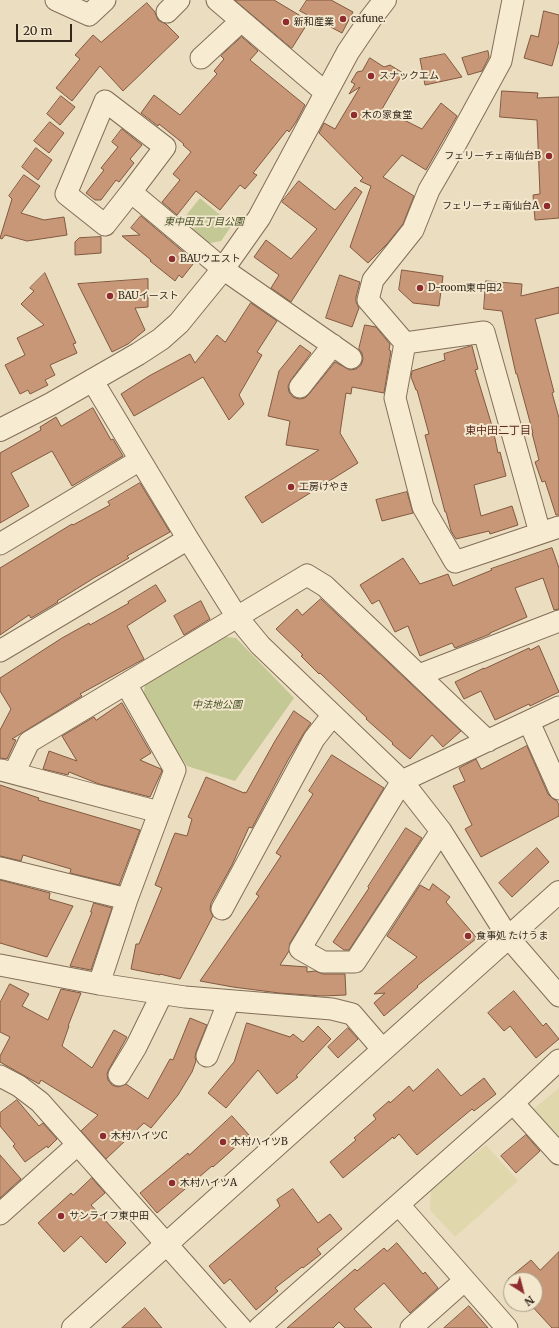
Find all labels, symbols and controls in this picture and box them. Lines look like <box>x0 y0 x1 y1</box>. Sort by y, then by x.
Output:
place label: cafune. <box>351 13 386 25</box>
marker: cafune. <box>338 14 348 24</box>
scale bar <box>18 16 74 42</box>
place label: 新和産業 <box>294 16 334 28</box>
marker: 新和産業 <box>281 17 291 27</box>
text: 20 m <box>23 23 52 38</box>
place label: スナックエム <box>379 70 439 82</box>
marker: スナックエム <box>366 71 376 81</box>
place label: 木の家食堂 <box>362 109 412 121</box>
marker: 木の家食堂 <box>349 110 359 120</box>
place label: フェリーチェ南仙台B <box>444 150 541 162</box>
marker: フェリーチェ南仙台B <box>544 151 554 161</box>
place label: フェリーチェ南仙台A <box>442 200 539 212</box>
marker: フェリーチェ南仙台A <box>542 201 552 211</box>
park label: 東中田五丁目公園 <box>164 216 244 228</box>
place label: BAUウエスト <box>180 253 241 265</box>
marker: BAUウエスト <box>167 254 177 264</box>
place label: D-room東中田2 <box>428 282 502 294</box>
marker: D-room東中田2 <box>415 283 425 293</box>
place label: BAUイースト <box>118 290 179 302</box>
marker: BAUイースト <box>105 291 115 301</box>
district label: 東中田二丁目 <box>465 424 531 438</box>
place label: 工房けやき <box>299 481 349 493</box>
marker: 工房けやき <box>286 482 296 492</box>
park label: 中法地公園 <box>192 699 242 711</box>
place label: 食事処 たけうま <box>476 930 548 942</box>
marker: 食事処 たけうま <box>463 931 473 941</box>
place label: 木村ハイツC <box>111 1130 168 1142</box>
marker: 木村ハイツC <box>98 1131 108 1141</box>
place label: 木村ハイツB <box>231 1136 288 1148</box>
marker: 木村ハイツB <box>218 1137 228 1147</box>
place label: 木村ハイツA <box>180 1177 237 1189</box>
marker: 木村ハイツA <box>167 1178 177 1188</box>
place label: サンライフ東中田 <box>69 1210 149 1222</box>
marker: サンライフ東中田 <box>56 1211 66 1221</box>
north arrow <box>503 1272 543 1312</box>
text: N <box>522 1293 537 1309</box>

